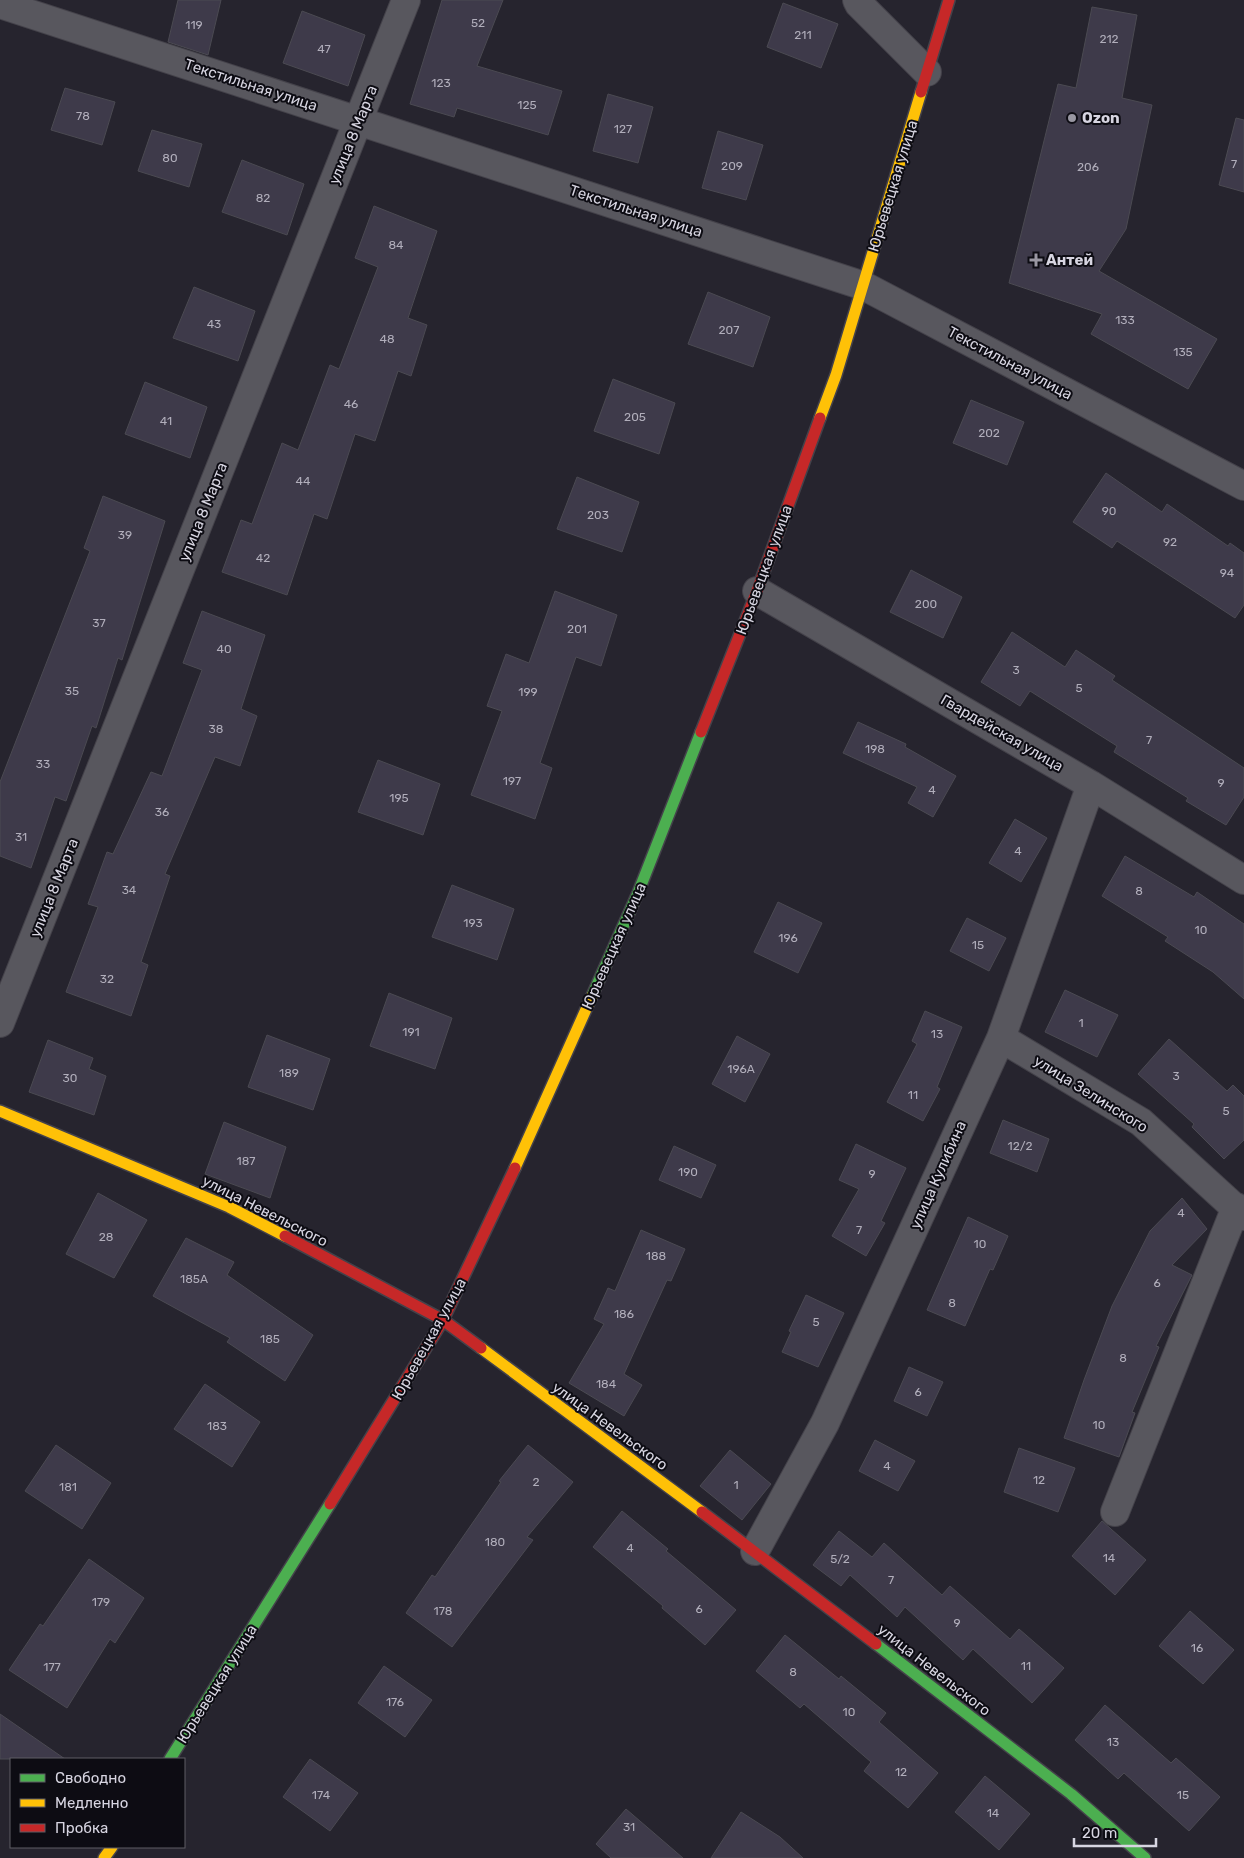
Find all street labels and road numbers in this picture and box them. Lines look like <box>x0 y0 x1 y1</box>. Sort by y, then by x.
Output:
street label: Текстильная улица <box>182 55 320 115</box>
street label: улица 8 Марта <box>325 83 381 187</box>
street label: Юрьевецкая улица <box>864 118 922 254</box>
street label: Текстильная улица <box>567 181 705 241</box>
street label: Текстильная улица <box>945 323 1075 403</box>
street label: улица 8 Марта <box>175 460 231 564</box>
street label: Юрьевецкая улица <box>732 503 796 637</box>
street label: Гвардейская улица <box>938 691 1066 775</box>
street label: улица 8 Марта <box>26 836 82 940</box>
street label: Юрьевецкая улица <box>578 880 650 1012</box>
street label: улица Зелинского <box>1031 1052 1151 1136</box>
street label: улица Кулибина <box>906 1118 970 1232</box>
street label: улица Невельского <box>199 1172 331 1250</box>
street label: Юрьевецкая улица <box>388 1275 470 1403</box>
street label: улица Невельского <box>549 1378 671 1474</box>
street label: улица Невельского <box>874 1620 994 1720</box>
street label: Юрьевецкая улица <box>173 1621 261 1747</box>

